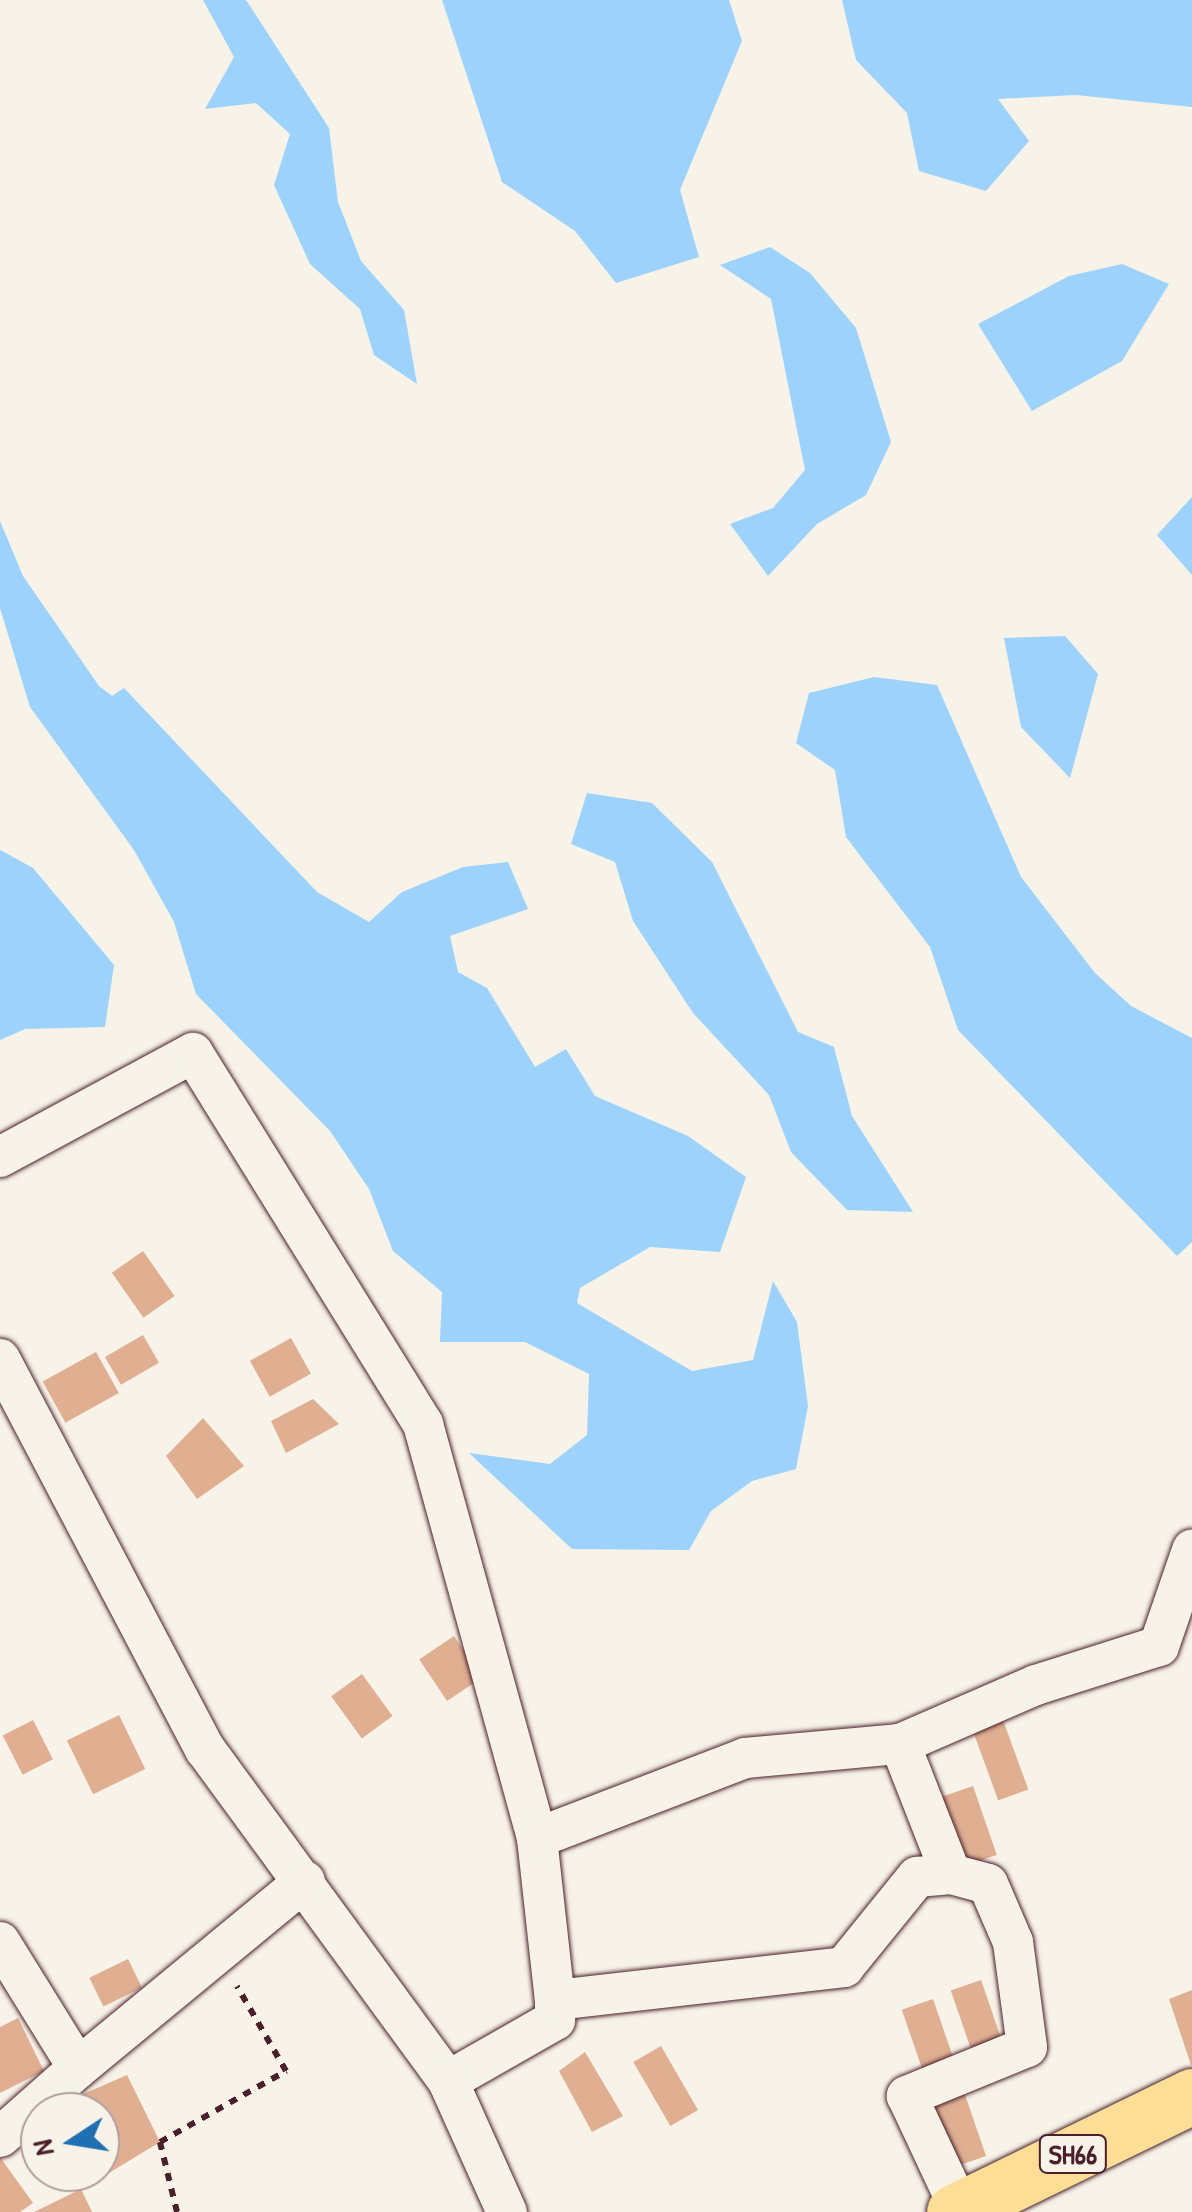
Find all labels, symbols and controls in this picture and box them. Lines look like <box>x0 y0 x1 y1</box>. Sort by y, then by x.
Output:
north arrow <box>20 2092 120 2192</box>
road number: SH66 <box>1038 2131 1108 2177</box>
text: N <box>22 2137 63 2159</box>

